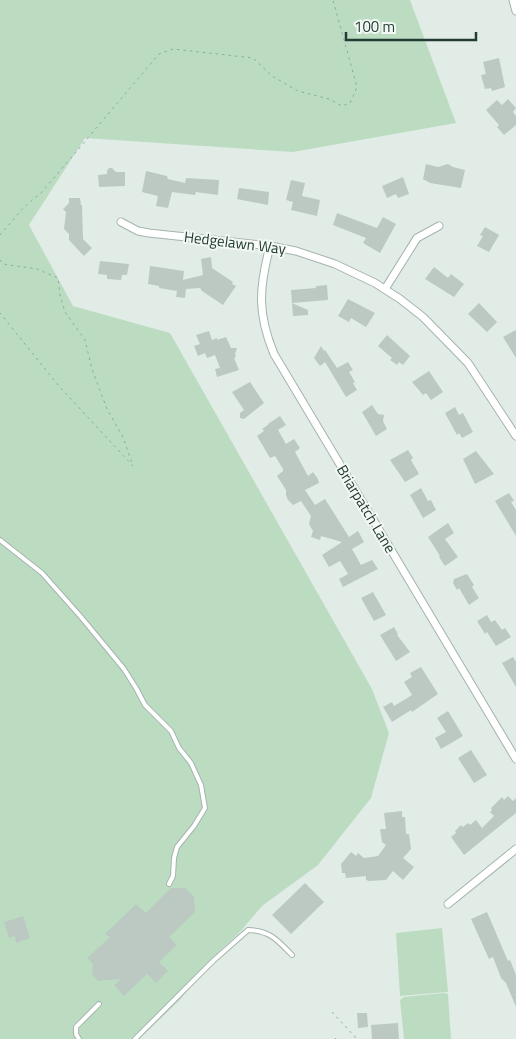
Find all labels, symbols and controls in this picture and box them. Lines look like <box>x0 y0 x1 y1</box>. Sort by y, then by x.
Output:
scale bar <box>346 10 476 42</box>
text: 100 m <box>354 15 395 38</box>
street label: Hedgelawn Way <box>183 225 287 260</box>
street label: Briarpatch Lane <box>331 460 402 557</box>

